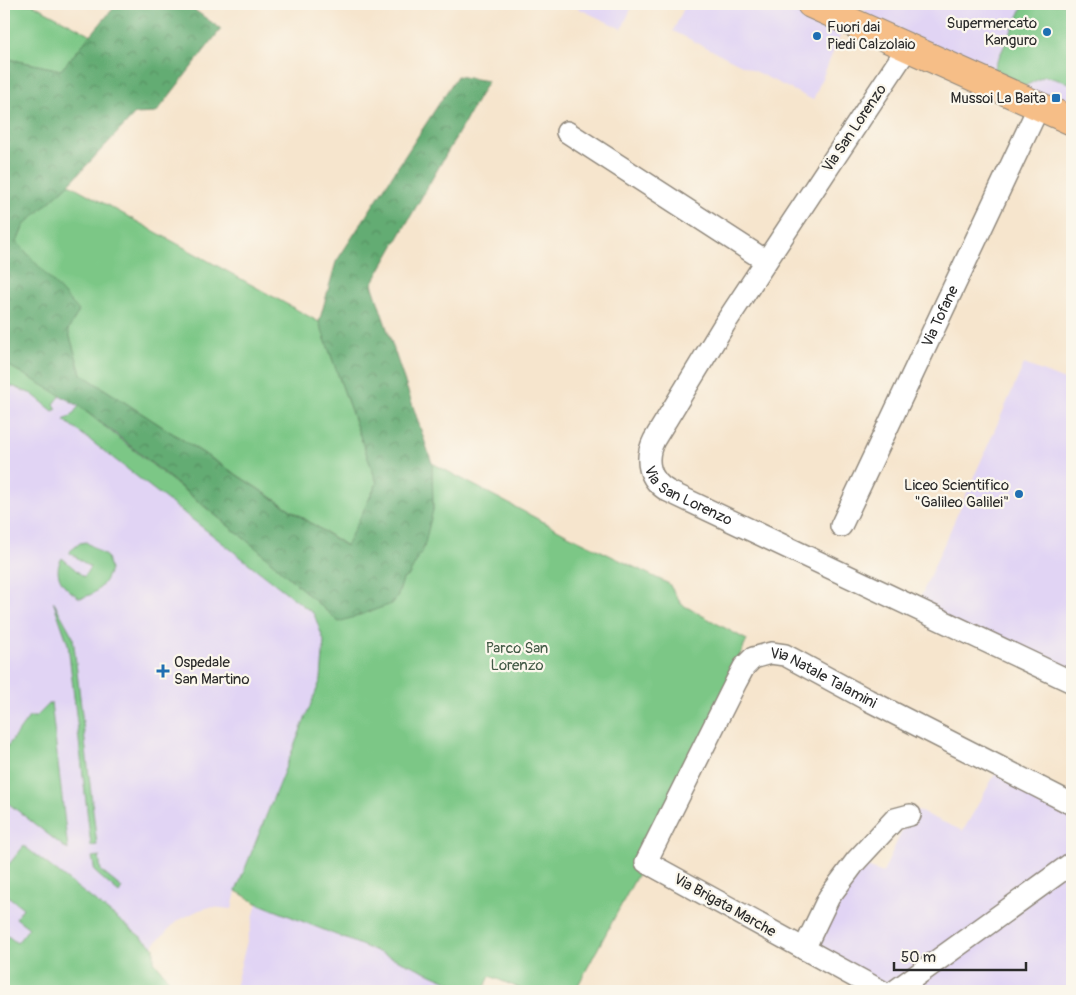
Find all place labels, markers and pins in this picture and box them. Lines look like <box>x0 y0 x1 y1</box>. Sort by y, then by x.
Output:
place label: Supermercato Kanguro <box>947 14 1037 50</box>
place label: Fuori dai Piedi Calzolaio <box>827 18 916 54</box>
marker: Supermercato Kanguro <box>1041 26 1053 38</box>
marker: Fuori dai Piedi Calzolaio <box>811 30 823 42</box>
place label: Mussoi La Baita <box>950 89 1046 108</box>
marker: Mussoi La Baita <box>1050 92 1062 104</box>
place label: Liceo Scientifico "Galileo Galilei" <box>904 476 1009 512</box>
marker: Liceo Scientifico "Galileo Galilei" <box>1013 488 1025 500</box>
place label: Ospedale San Martino <box>174 653 250 689</box>
marker: Ospedale San Martino <box>156 664 170 678</box>

